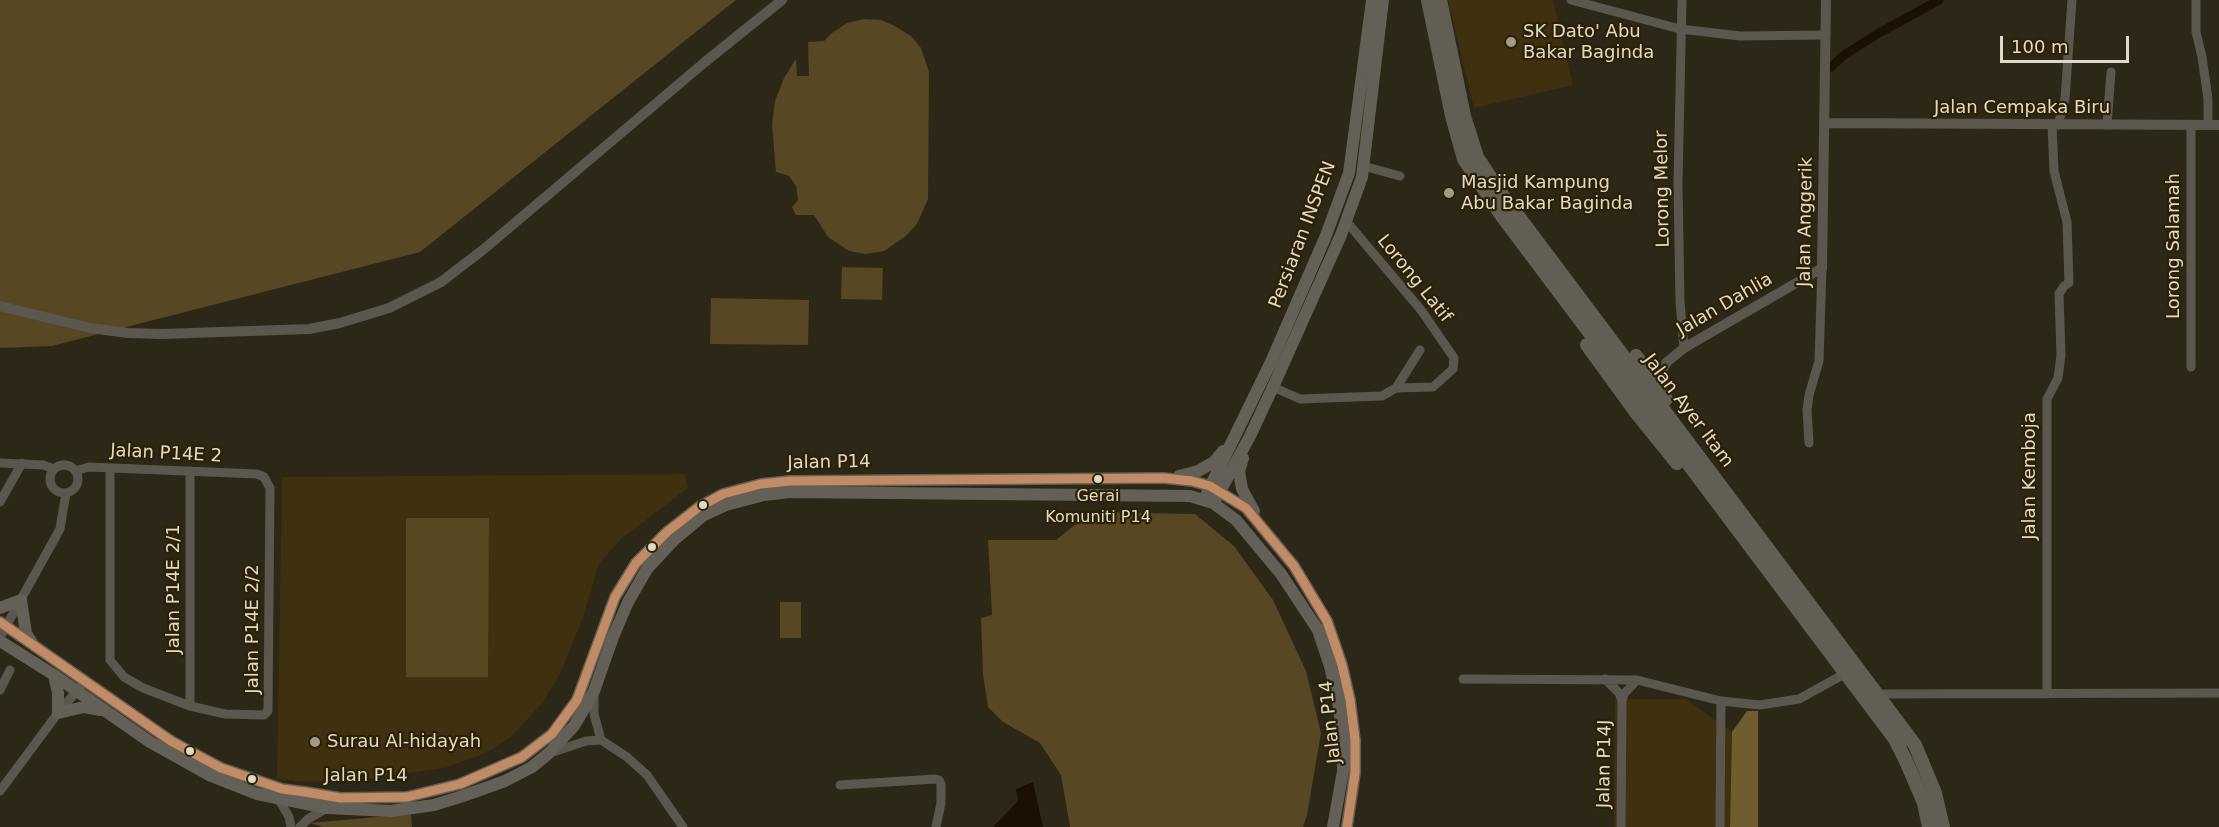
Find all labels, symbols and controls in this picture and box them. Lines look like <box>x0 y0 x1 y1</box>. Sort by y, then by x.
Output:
place label: SK Dato' Abu Bakar Baginda <box>1523 21 1654 63</box>
scale bar <box>2003 24 2132 62</box>
marker: SK Dato' Abu Bakar Baginda <box>1504 35 1518 49</box>
text: 100 m <box>2011 36 2069 57</box>
street label: Jalan Cempaka Biru <box>1934 97 2110 119</box>
street label: Lorong Melor <box>1651 130 1675 248</box>
street label: Jalan Anggerik <box>1794 157 1818 287</box>
street label: Persiaran INSPEN <box>1265 159 1341 311</box>
place label: Masjid Kampung Abu Bakar Baginda <box>1461 172 1633 214</box>
street label: Lorong Salamah <box>2163 173 2185 319</box>
marker: Masjid Kampung Abu Bakar Baginda <box>1442 186 1456 200</box>
street label: Lorong Latif <box>1372 231 1456 327</box>
street label: Jalan Dahlia <box>1673 269 1777 341</box>
street label: Jalan Ayer Itam <box>1638 350 1738 472</box>
street label: Jalan Kemboja <box>2019 412 2041 540</box>
street label: Jalan P14E 2 <box>110 440 222 468</box>
street label: Jalan P14 <box>787 451 871 475</box>
marker: Gerai Komuniti P14 <box>1092 473 1104 485</box>
place label: Gerai Komuniti P14 <box>1045 487 1151 525</box>
unlabelled marker <box>697 499 709 511</box>
street label: Jalan P14E 2/1 <box>163 524 185 654</box>
unlabelled marker <box>646 541 658 553</box>
street label: Jalan P14E 2/2 <box>242 564 264 694</box>
street label: Jalan P14 <box>1316 679 1346 765</box>
street label: Jalan P14J <box>1593 720 1617 808</box>
place label: Surau Al-hidayah <box>327 731 481 753</box>
marker: Surau Al-hidayah <box>308 735 322 749</box>
unlabelled marker <box>184 745 196 757</box>
street label: Jalan P14 <box>324 765 408 787</box>
unlabelled marker <box>246 773 258 785</box>

